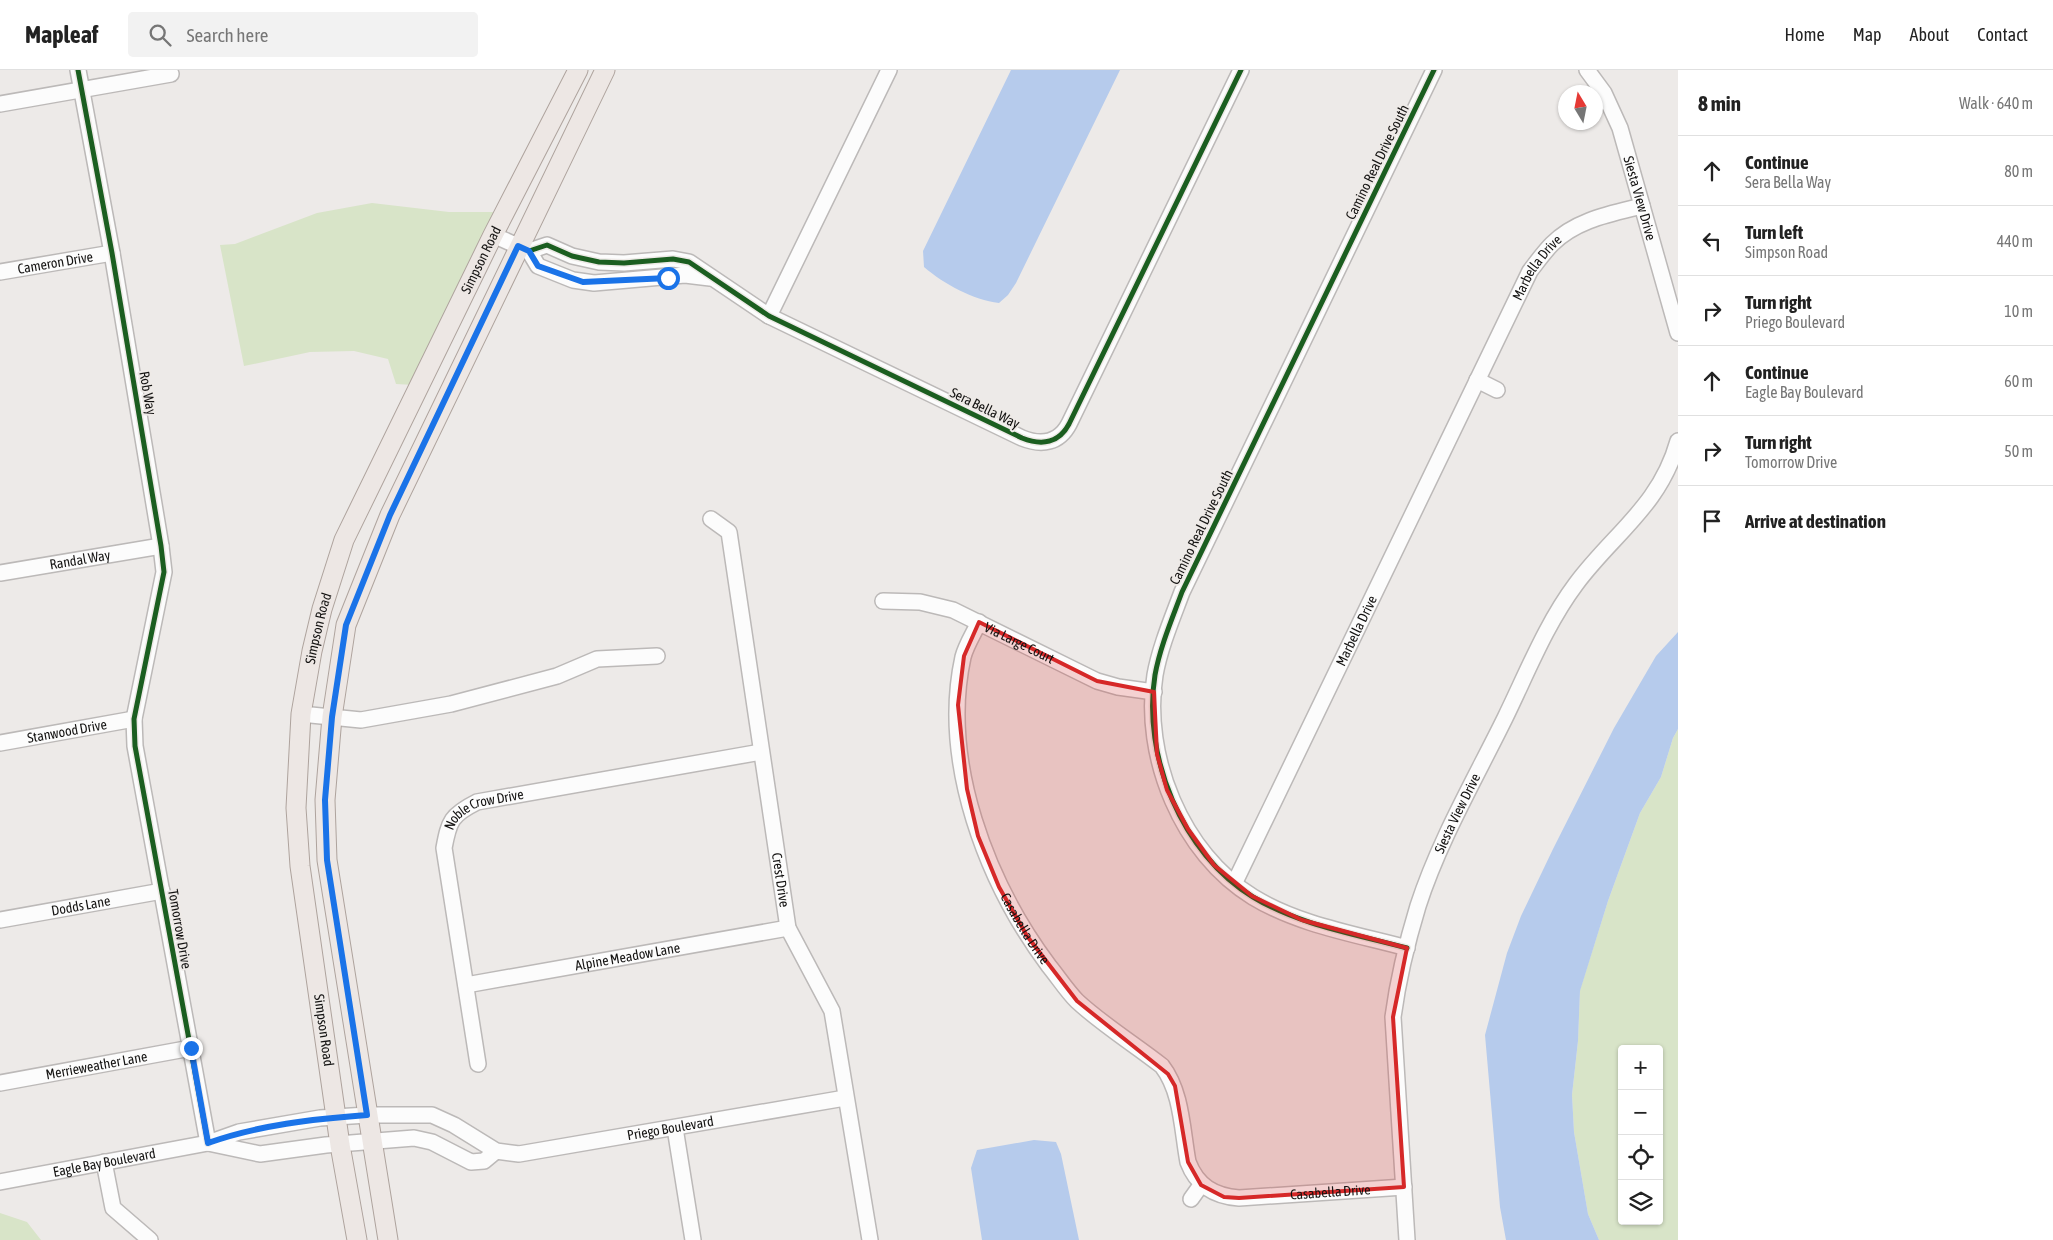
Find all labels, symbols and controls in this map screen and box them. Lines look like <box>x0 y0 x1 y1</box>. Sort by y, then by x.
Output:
search box <box>128 12 478 57</box>
text: Mapleaf <box>25 21 98 48</box>
icon: search <box>146 21 174 49</box>
text: Search here <box>186 24 268 46</box>
text: Home <box>1785 24 1825 45</box>
text: Map <box>1853 24 1882 45</box>
text: About <box>1910 24 1949 45</box>
text: Contact <box>1977 24 2028 45</box>
north arrow <box>1558 85 1603 130</box>
text: 8 min <box>1698 91 1741 115</box>
text: Walk · 640 m <box>1959 94 2033 112</box>
street label: Camino Real Drive South <box>1342 102 1412 222</box>
text: Continue <box>1745 151 1809 173</box>
street label: Siesta View Drive <box>1620 154 1659 242</box>
icon: ahead <box>1698 157 1726 185</box>
text: 80 m <box>2004 162 2033 180</box>
text: Sera Bella Way <box>1745 173 1831 191</box>
text: Turn left <box>1745 221 1803 243</box>
street label: Simpson Road <box>458 224 504 296</box>
icon: left <box>1698 227 1726 255</box>
street label: Marbella Drive <box>1509 231 1564 303</box>
text: 440 m <box>1997 232 2033 250</box>
text: Simpson Road <box>1745 243 1828 261</box>
street label: Cameron Drive <box>16 248 94 277</box>
route start <box>657 267 680 290</box>
text: Turn right <box>1745 291 1812 313</box>
icon: right <box>1698 297 1726 325</box>
text: 10 m <box>2004 302 2033 320</box>
text: Priego Boulevard <box>1745 313 1845 331</box>
text: Continue <box>1745 361 1809 383</box>
icon: ahead <box>1698 367 1726 395</box>
street label: Rob Way <box>136 370 160 416</box>
text: 60 m <box>2004 372 2033 390</box>
text: Eagle Bay Boulevard <box>1745 383 1864 401</box>
street label: Sera Bella Way <box>948 384 1023 432</box>
text: Turn right <box>1745 431 1812 453</box>
icon: right <box>1698 437 1726 465</box>
text: 50 m <box>2004 442 2033 460</box>
text: Tomorrow Drive <box>1745 453 1837 471</box>
street label: Camino Real Drive South <box>1166 467 1236 587</box>
icon: arrive <box>1698 507 1726 535</box>
text: Arrive at destination <box>1745 510 1886 532</box>
street label: Randal Way <box>48 547 112 573</box>
street label: Simpson Road <box>302 591 335 665</box>
street label: Marbella Drive <box>1333 593 1380 669</box>
street label: Via Large Court <box>982 619 1057 667</box>
street label: Stanwood Drive <box>26 716 108 746</box>
street label: Siesta View Drive <box>1431 771 1483 856</box>
street label: Noble Crow Drive <box>441 786 525 832</box>
street label: Crest Drive <box>769 852 793 908</box>
street label: Tomorrow Drive <box>165 888 195 970</box>
street label: Casabella Drive <box>997 890 1053 967</box>
street label: Dodds Lane <box>50 892 112 919</box>
street label: Alpine Meadow Lane <box>574 939 681 974</box>
street label: Simpson Road <box>311 993 337 1067</box>
route end <box>180 1037 203 1060</box>
map controls <box>1618 1045 1663 1225</box>
button: + <box>1618 1045 1663 1090</box>
street label: Merrieweather Lane <box>44 1048 148 1082</box>
button: − <box>1618 1090 1663 1135</box>
street label: Priego Boulevard <box>626 1113 715 1143</box>
button: locate <box>1618 1135 1663 1180</box>
street label: Eagle Bay Boulevard <box>52 1145 157 1180</box>
button: layers <box>1618 1180 1663 1225</box>
street label: Casabella Drive <box>1290 1181 1371 1203</box>

